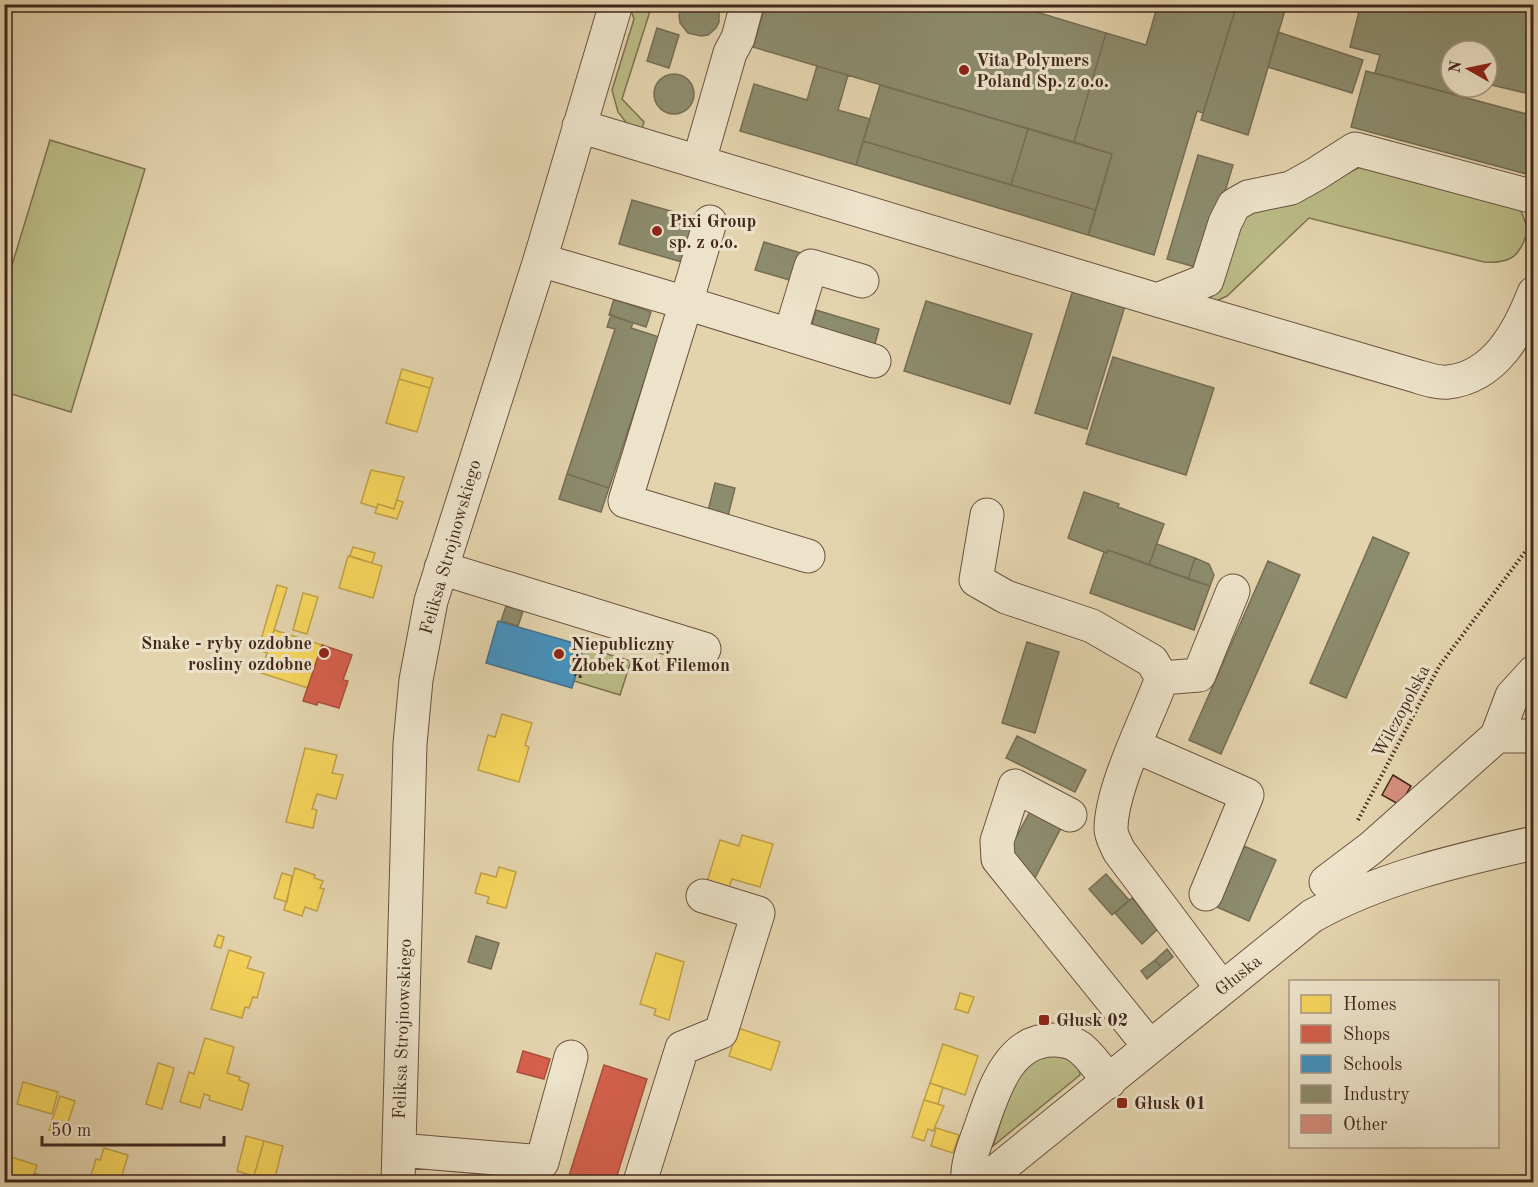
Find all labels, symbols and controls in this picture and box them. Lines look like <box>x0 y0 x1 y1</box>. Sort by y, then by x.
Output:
north arrow <box>1439 39 1499 99</box>
place label: Vita Polymers Poland Sp. z o.o. <box>976 52 1109 91</box>
text: N <box>1447 59 1465 74</box>
marker: Vita Polymers Poland Sp. z o.o. <box>957 63 971 77</box>
place label: Pixi Group sp. z o.o. <box>669 213 756 252</box>
marker: Pixi Group sp. z o.o. <box>650 224 664 238</box>
street label: Feliksa Strojnowskiego <box>417 458 485 637</box>
place label: Snake - ryby ozdobne rosliny ozdobne <box>141 635 312 674</box>
place label: Niepubliczny Żłobek Kot Filemon <box>571 636 730 675</box>
marker: Snake - ryby ozdobne rosliny ozdobne <box>317 646 331 660</box>
marker: Niepubliczny Żłobek Kot Filemon <box>552 647 566 661</box>
street label: Wilczopolska <box>1370 662 1434 761</box>
street label: Feliksa Strojnowskiego <box>391 938 415 1120</box>
street label: Głuska <box>1212 952 1265 1000</box>
legend <box>1289 980 1499 1148</box>
text: Homes <box>1343 996 1397 1014</box>
place label: Głusk 02 <box>1056 1012 1128 1030</box>
marker: Głusk 02 <box>1037 1013 1051 1027</box>
text: Shops <box>1343 1026 1390 1044</box>
text: Schools <box>1343 1056 1403 1074</box>
text: Industry <box>1343 1086 1410 1104</box>
place label: Głusk 01 <box>1134 1095 1206 1113</box>
marker: Głusk 01 <box>1115 1096 1129 1110</box>
scale bar <box>42 1109 224 1147</box>
text: Other <box>1343 1116 1388 1134</box>
text: 50 m <box>51 1122 91 1140</box>

